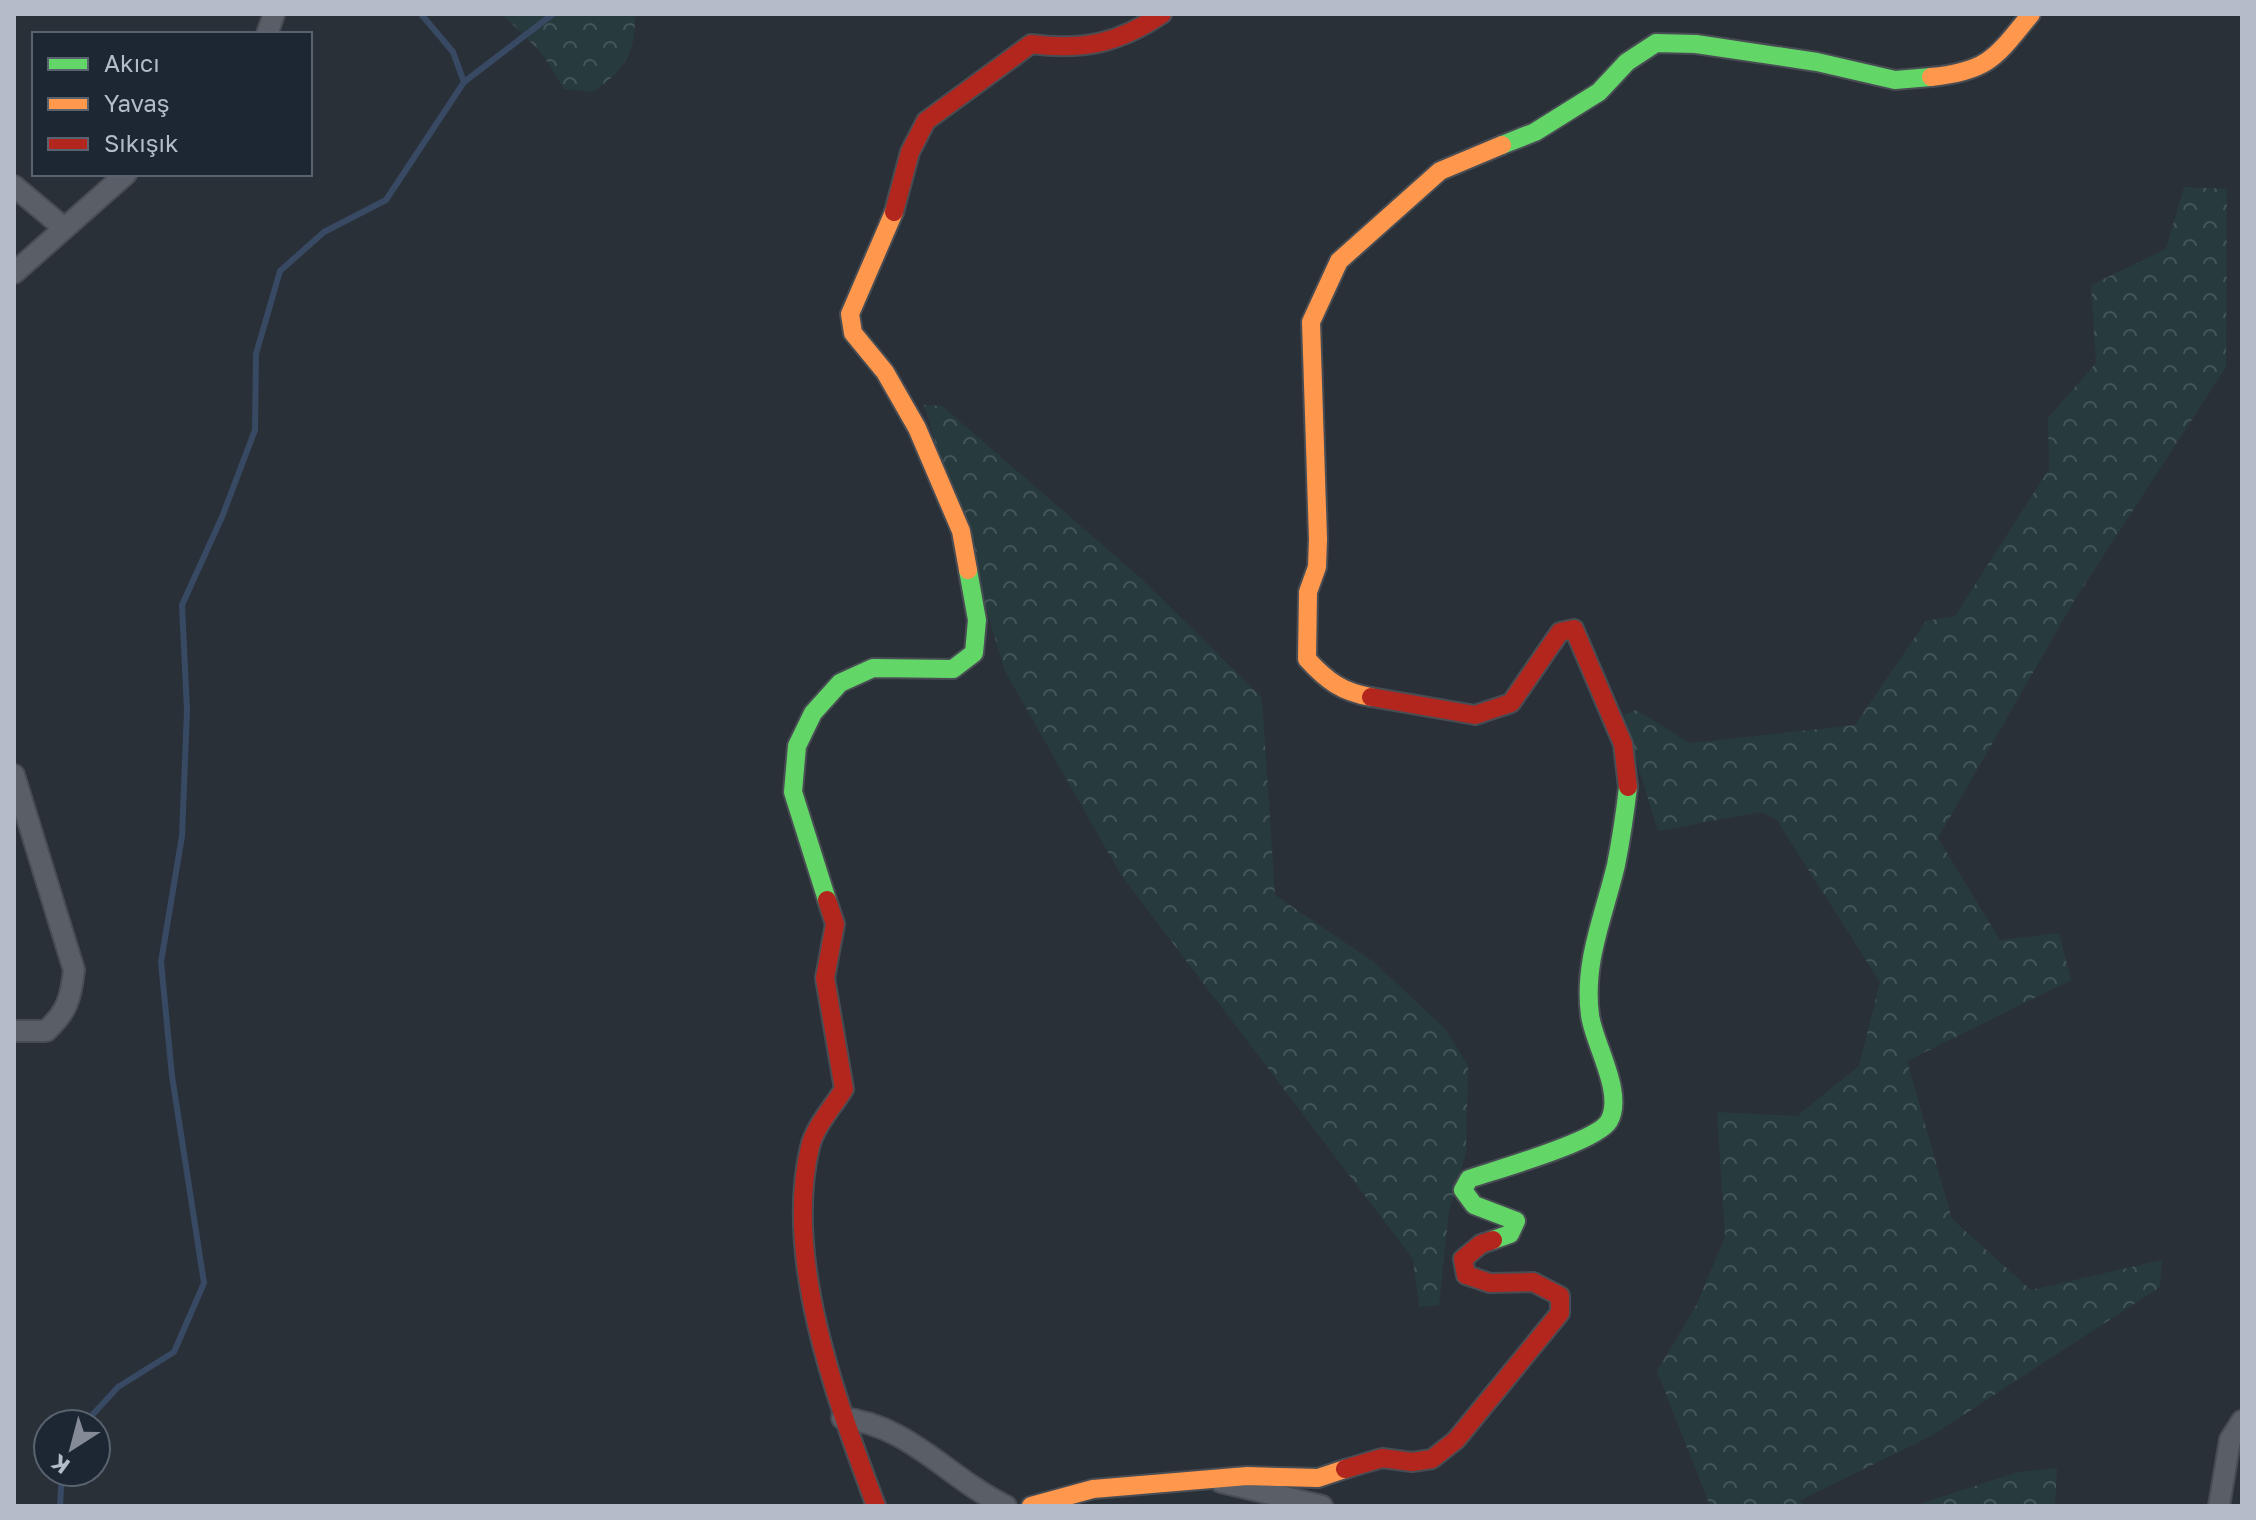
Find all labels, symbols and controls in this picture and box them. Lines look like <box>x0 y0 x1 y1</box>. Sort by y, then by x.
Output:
legend <box>32 32 312 176</box>
text: Akıcı <box>104 48 160 77</box>
text: Yavaş <box>104 88 170 117</box>
text: Sıkışık <box>104 128 179 157</box>
north arrow <box>32 1408 112 1488</box>
text: K <box>46 1449 74 1480</box>

